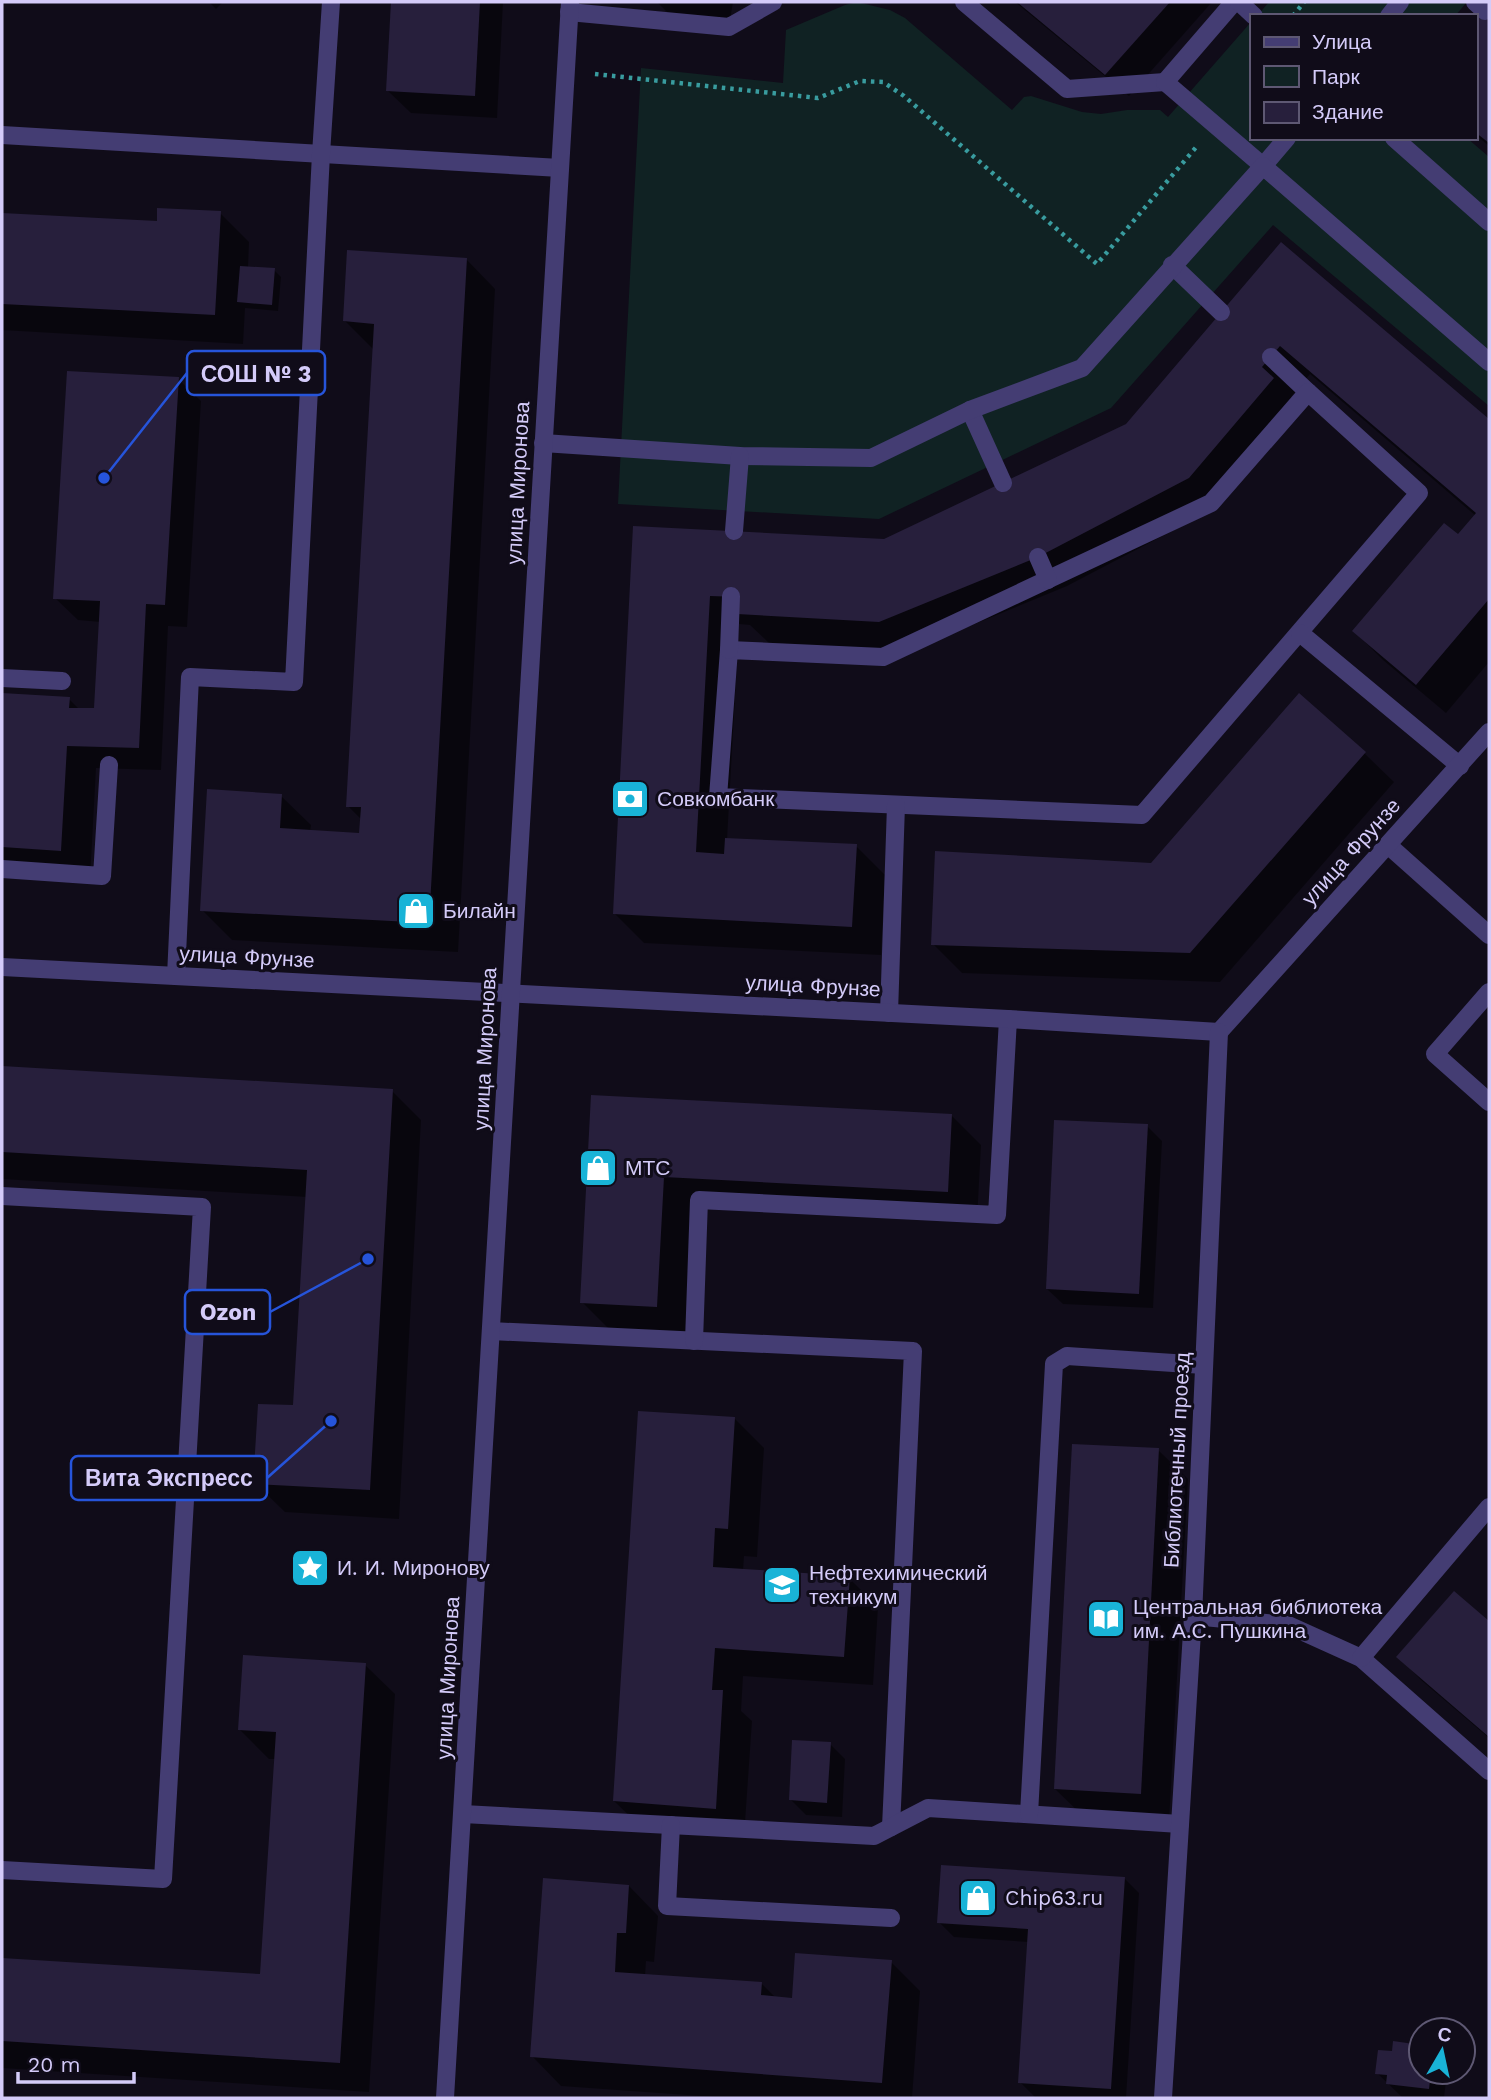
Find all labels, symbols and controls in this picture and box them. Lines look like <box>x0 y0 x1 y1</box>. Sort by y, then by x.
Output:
legend <box>1250 14 1477 140</box>
text: Улица <box>1312 29 1372 54</box>
text: Парк <box>1312 64 1360 89</box>
text: Здание <box>1312 99 1384 124</box>
callout: СОШ № 3 <box>187 351 325 395</box>
text: СОШ № 3 <box>201 361 311 388</box>
street label: улица Миронова <box>501 400 534 565</box>
bank icon: Совкомбанк <box>609 778 651 820</box>
place label: Совкомбанк <box>657 786 775 811</box>
street label: улица Фрунзе <box>1296 793 1405 910</box>
shop icon: Билайн <box>395 890 437 932</box>
place label: Билайн <box>443 898 516 923</box>
street label: улица Фрунзе <box>179 940 315 973</box>
street label: улица Миронова <box>468 966 501 1131</box>
street label: улица Фрунзе <box>745 969 881 1002</box>
shop icon: МТС <box>577 1147 619 1189</box>
place label: МТС <box>625 1155 671 1180</box>
callout: Ozon <box>185 1290 270 1334</box>
text: Ozon <box>200 1299 256 1326</box>
street label: Библиотечный проезд <box>1158 1351 1195 1569</box>
callout: Вита Экспресс <box>71 1456 267 1500</box>
text: Вита Экспресс <box>85 1465 253 1492</box>
place icon: И. И. Миронову <box>289 1547 331 1589</box>
place label: И. И. Миронову <box>337 1555 490 1580</box>
place label: Нефтехимический техникум <box>809 1560 987 1609</box>
school or university icon: Нефтехимический техникум <box>761 1564 803 1606</box>
place label: Центральная библиотека им. А.С. Пушкина <box>1133 1594 1383 1643</box>
street label: улица Миронова <box>431 1595 464 1760</box>
library icon: Центральная библиотека им. А.С. Пушкина <box>1085 1598 1127 1640</box>
shop icon: Chip63.ru <box>957 1877 999 1919</box>
place label: Chip63.ru <box>1005 1885 1103 1910</box>
north arrow <box>1407 2016 1477 2086</box>
text: С <box>1436 2022 1453 2047</box>
scale bar <box>18 2040 133 2084</box>
text: 20 m <box>28 2052 80 2077</box>

